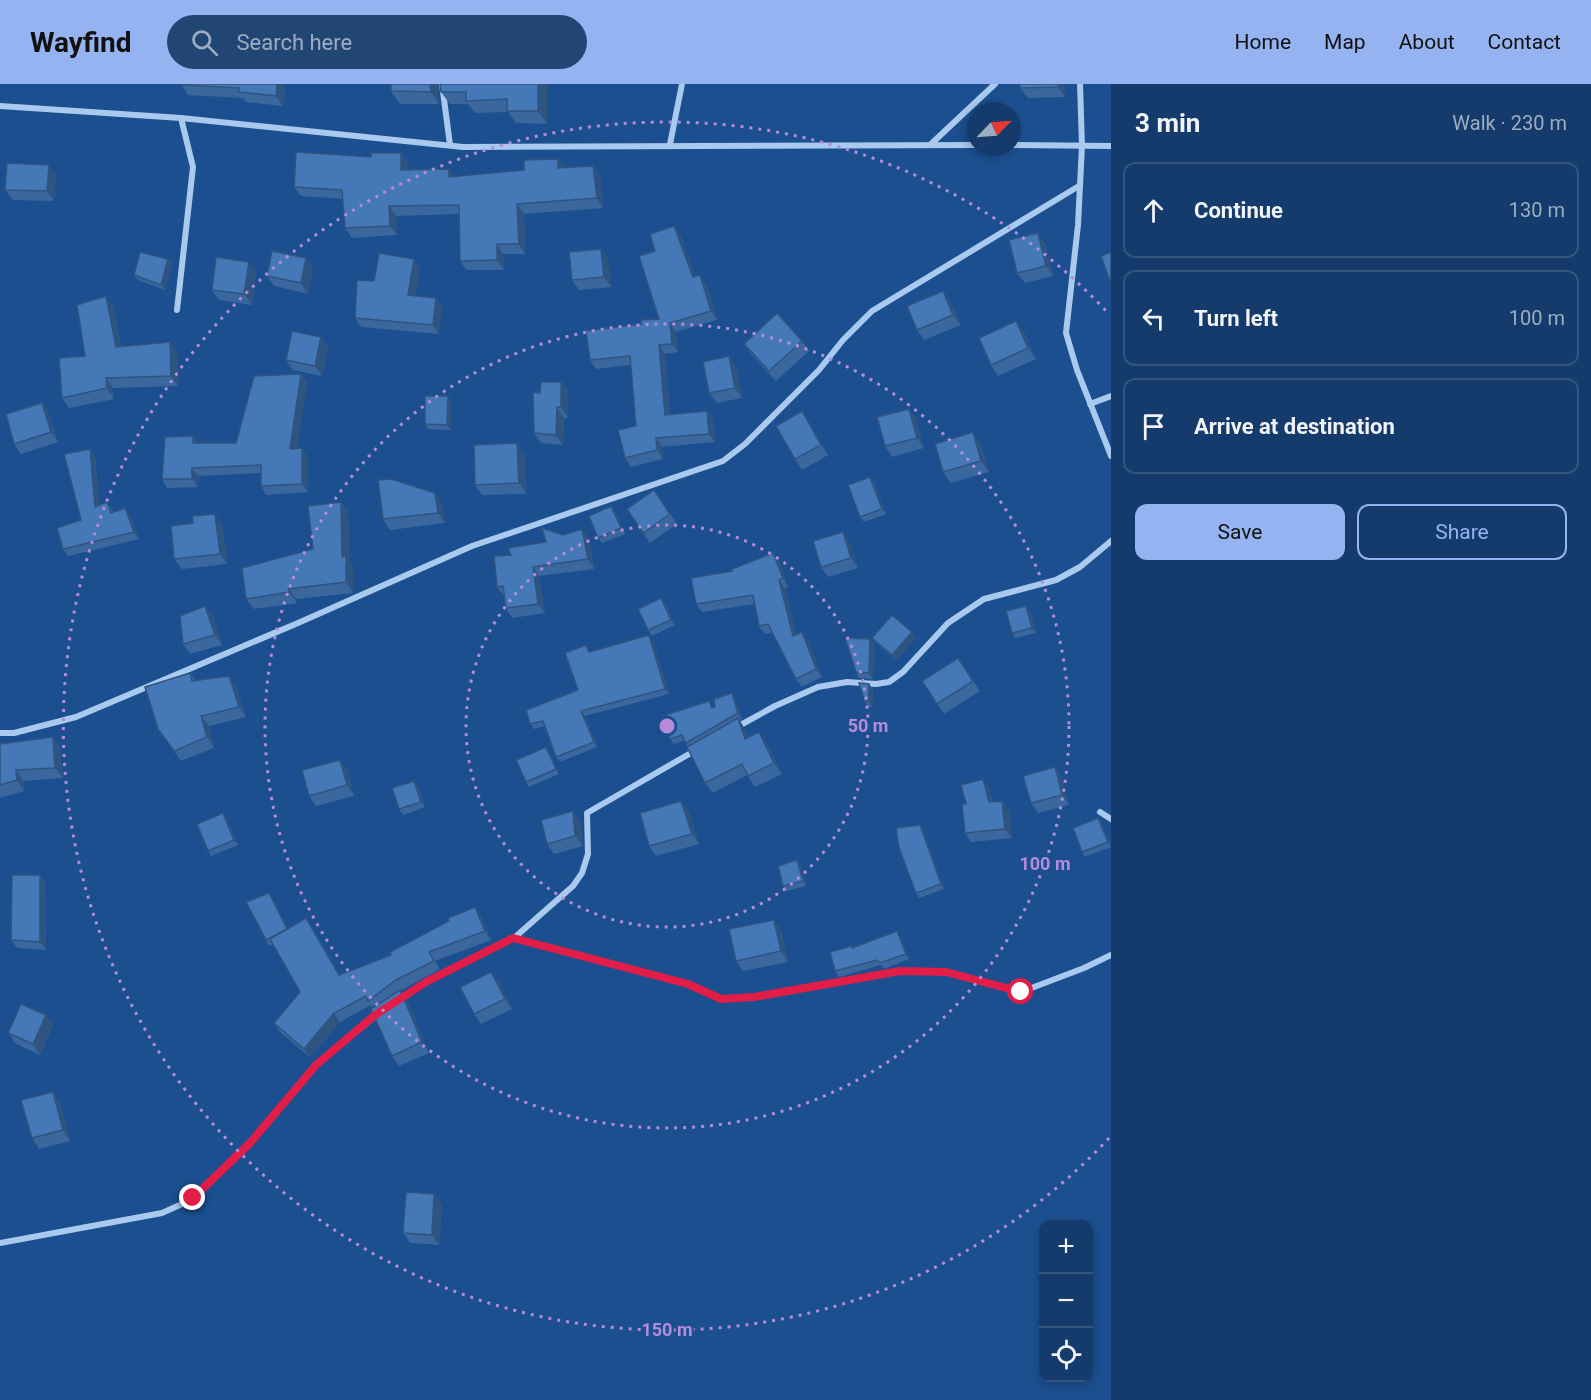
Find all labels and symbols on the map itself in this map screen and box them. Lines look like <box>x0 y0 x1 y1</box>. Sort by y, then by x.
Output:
north arrow <box>967 102 1021 156</box>
text: 50 m <box>848 715 888 736</box>
centre of rings <box>657 716 677 736</box>
text: 100 m <box>1019 853 1071 874</box>
route start <box>1007 978 1033 1004</box>
route end <box>179 1184 205 1210</box>
text: 150 m <box>641 1319 693 1340</box>

